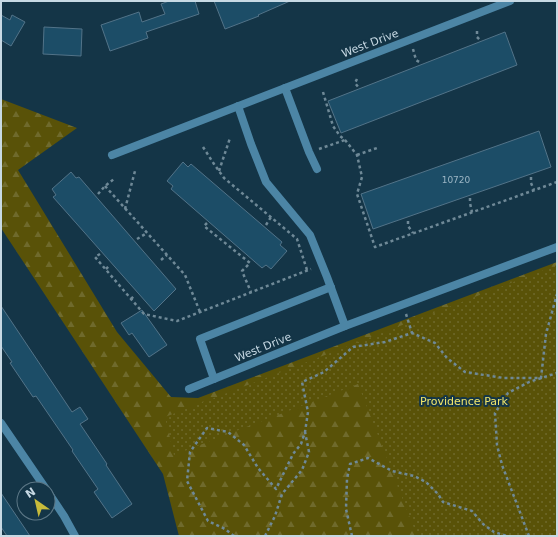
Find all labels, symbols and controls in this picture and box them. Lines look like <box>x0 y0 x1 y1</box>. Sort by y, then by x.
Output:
street label: West Drive <box>340 27 401 60</box>
house number: 10720 <box>442 175 471 185</box>
street label: West Drive <box>233 330 294 365</box>
park label: Providence Park <box>420 395 509 408</box>
north arrow <box>16 481 56 521</box>
text: N <box>23 485 38 501</box>

